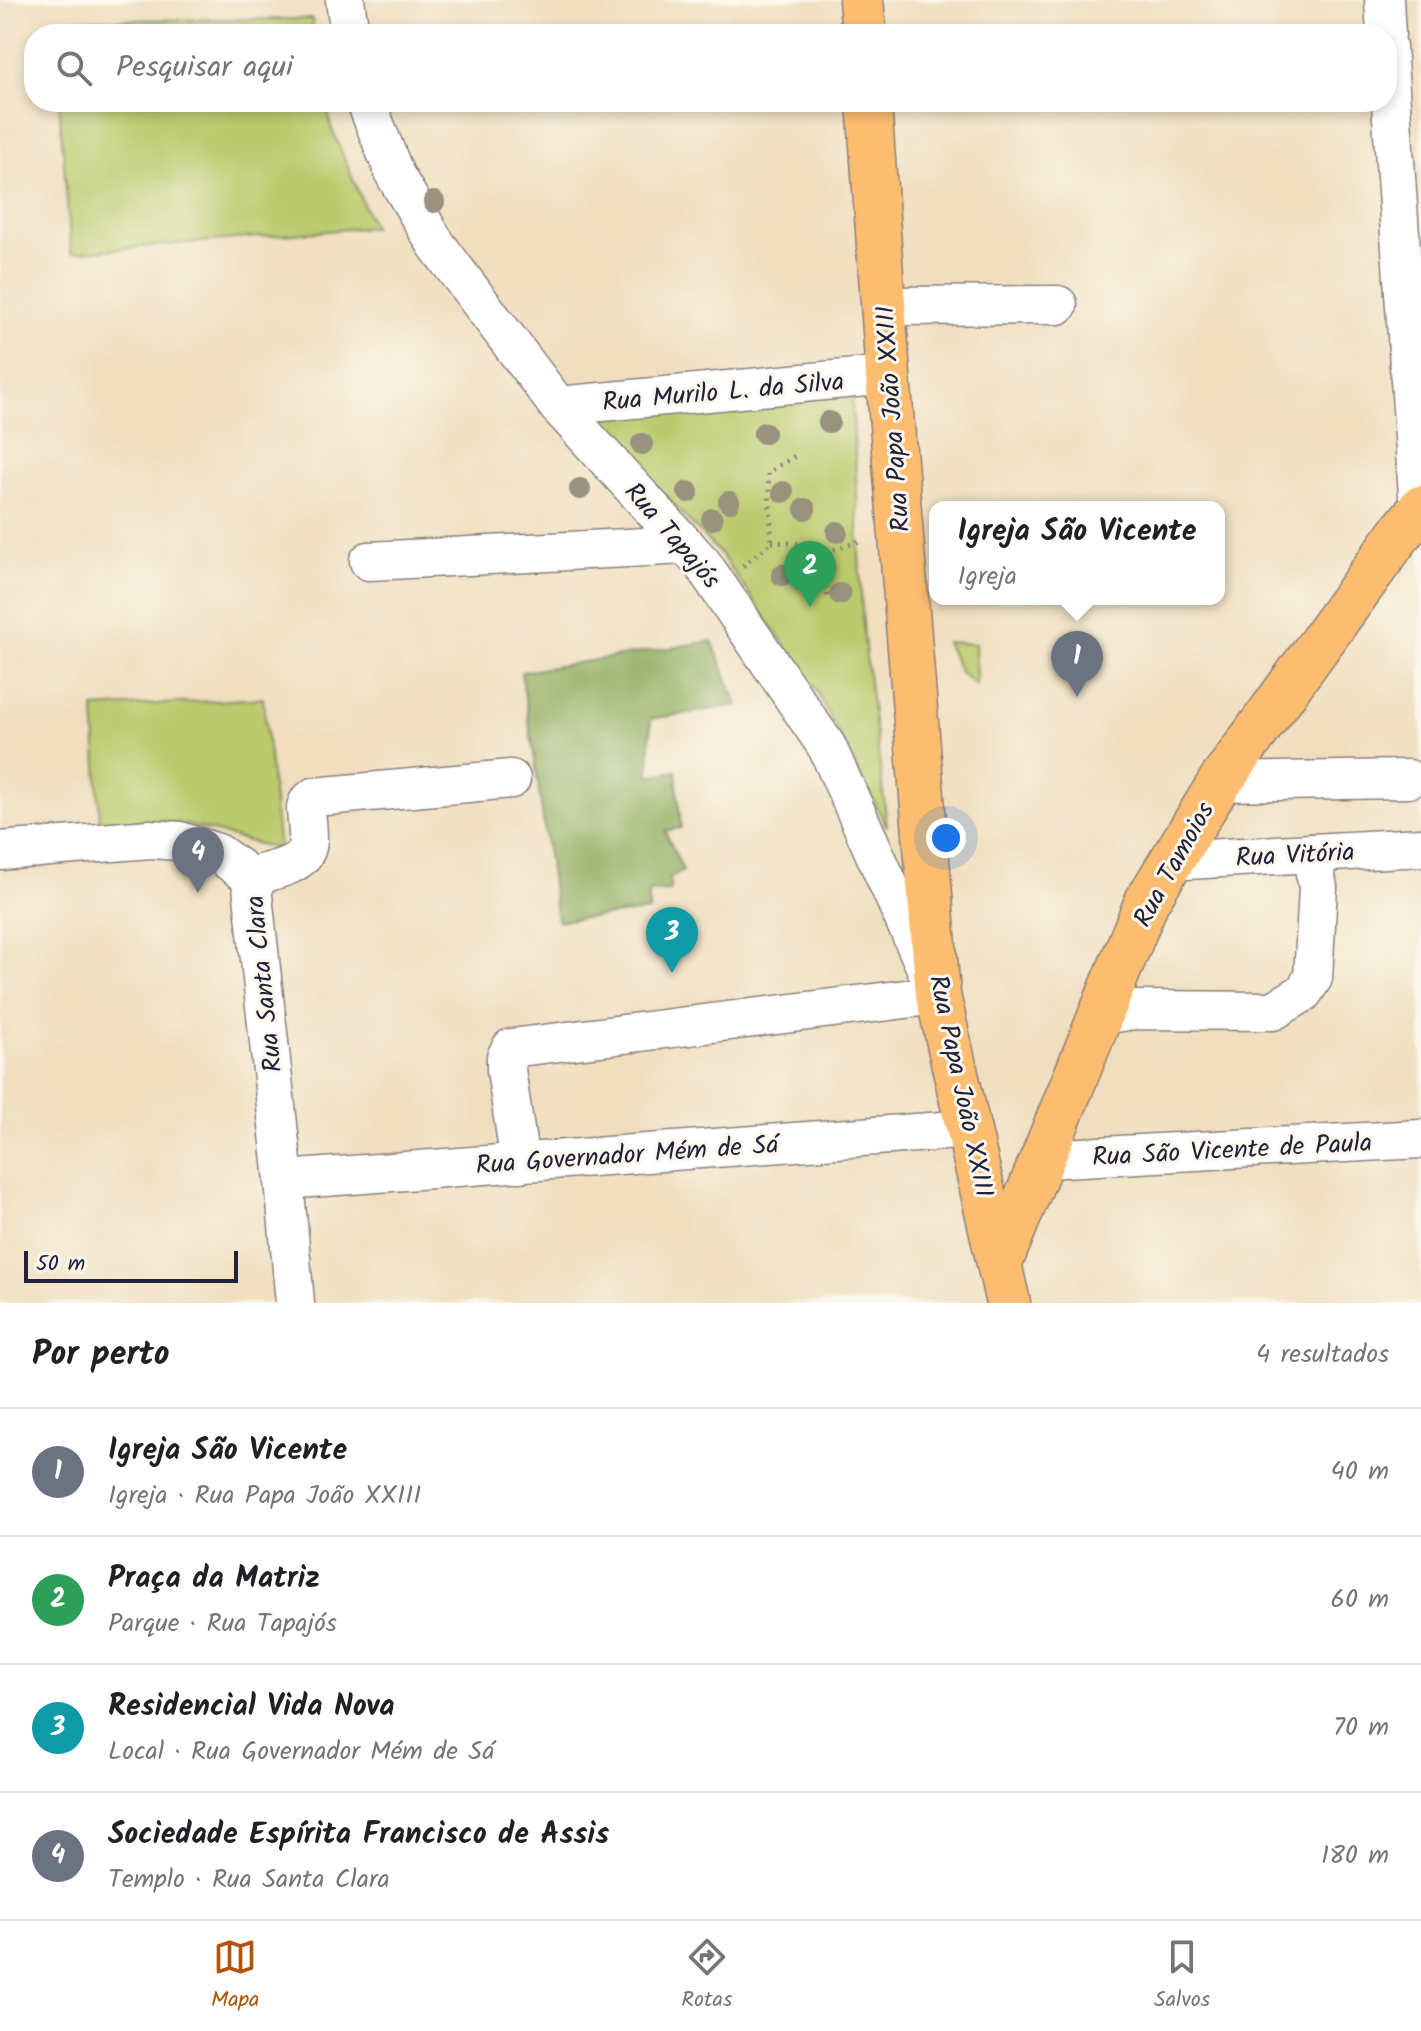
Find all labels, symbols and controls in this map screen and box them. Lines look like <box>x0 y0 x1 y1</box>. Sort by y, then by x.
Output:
search box <box>24 24 1397 112</box>
text: Pesquisar aqui <box>116 44 293 92</box>
icon: search <box>52 46 96 90</box>
street label: Rua Papa João XXIII <box>865 304 923 533</box>
street label: Rua Murilo L. da Silva <box>601 361 846 424</box>
street label: Rua Tapajós <box>613 473 730 599</box>
popup <box>929 501 1225 605</box>
text: Igreja São Vicente <box>957 508 1197 556</box>
pin: 2 <box>784 541 836 607</box>
text: Igreja <box>957 556 1017 598</box>
pin: 1 <box>1051 631 1103 697</box>
street label: Rua Tamoios <box>1123 794 1227 935</box>
your location <box>926 818 966 858</box>
pin: 4 <box>172 827 224 893</box>
street label: Rua Vitória <box>1235 832 1356 880</box>
street label: Rua Santa Clara <box>235 893 295 1074</box>
pin: 3 <box>646 907 698 973</box>
street label: Rua Papa João XXIII <box>916 971 1004 1202</box>
street label: Rua São Vicente de Paula <box>1091 1123 1373 1179</box>
street label: Rua Governador Mém de Sá <box>474 1124 783 1188</box>
scale bar <box>24 1247 238 1283</box>
text: 50 m <box>36 1247 85 1282</box>
text: Por perto <box>32 1328 170 1382</box>
text: 4 resultados <box>1256 1334 1389 1376</box>
text: Igreja São Vicente <box>108 1427 347 1475</box>
text: 1 <box>54 1451 62 1493</box>
text: 40 m <box>1331 1451 1389 1493</box>
text: Igreja · Rua Papa João XXIII <box>108 1475 421 1517</box>
text: Praça da Matriz <box>108 1555 320 1603</box>
text: 2 <box>50 1579 66 1621</box>
text: 60 m <box>1330 1579 1389 1621</box>
text: Parque · Rua Tapajós <box>108 1603 337 1645</box>
text: Residencial Vida Nova <box>108 1683 395 1731</box>
text: 3 <box>51 1707 65 1749</box>
text: 70 m <box>1333 1707 1389 1749</box>
text: Local · Rua Governador Mém de Sá <box>108 1731 494 1773</box>
text: Sociedade Espírita Francisco de Assis <box>108 1811 609 1859</box>
text: 4 <box>51 1835 65 1877</box>
text: 180 m <box>1321 1835 1389 1877</box>
text: Templo · Rua Santa Clara <box>108 1859 390 1901</box>
tab: Mapa <box>211 1935 259 2018</box>
tab: Rotas <box>681 1935 732 2018</box>
tab: Salvos <box>1154 1935 1210 2018</box>

